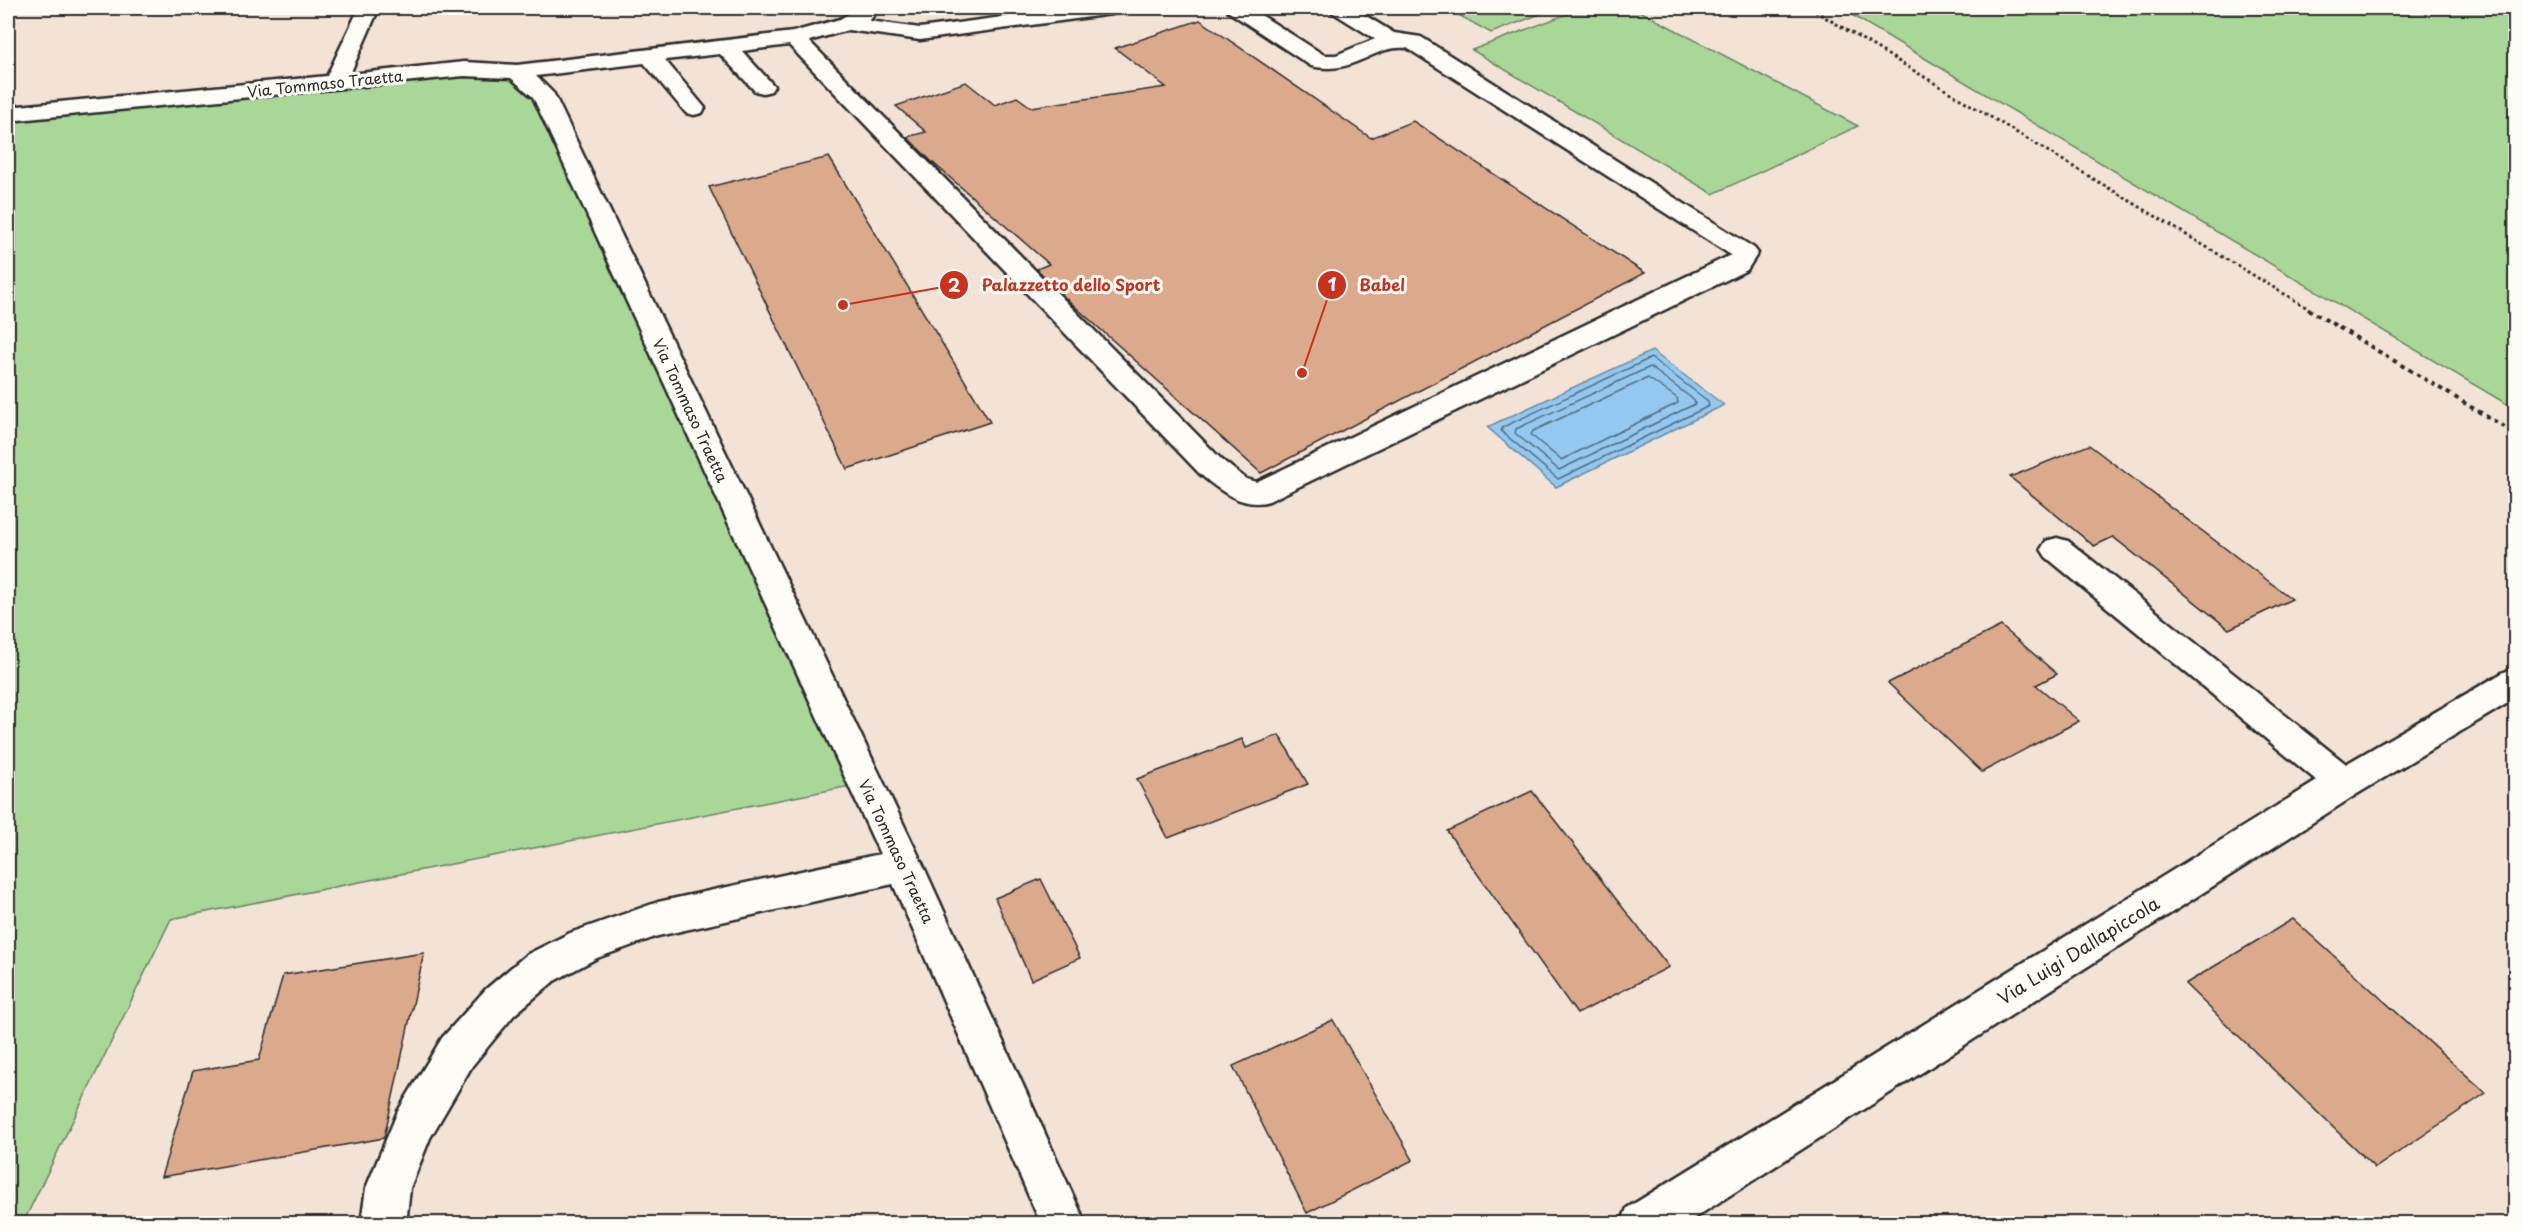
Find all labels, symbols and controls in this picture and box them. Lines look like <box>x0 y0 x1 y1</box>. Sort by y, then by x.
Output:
street label: Via Tommaso Traetta <box>246 63 405 103</box>
callout: Palazzetto dello Sport <box>939 268 1173 302</box>
callout: Babel <box>1317 268 1416 302</box>
text: 1 <box>1328 270 1337 297</box>
text: 2 <box>948 271 961 298</box>
text: Palazzetto dello Sport <box>982 272 1161 296</box>
text: Babel <box>1359 272 1405 296</box>
street label: Via Tommaso Traetta <box>647 334 735 486</box>
street label: Via Tommaso Traetta <box>853 775 941 927</box>
street label: Via Luigi Dallapiccola <box>1992 889 2165 1011</box>

